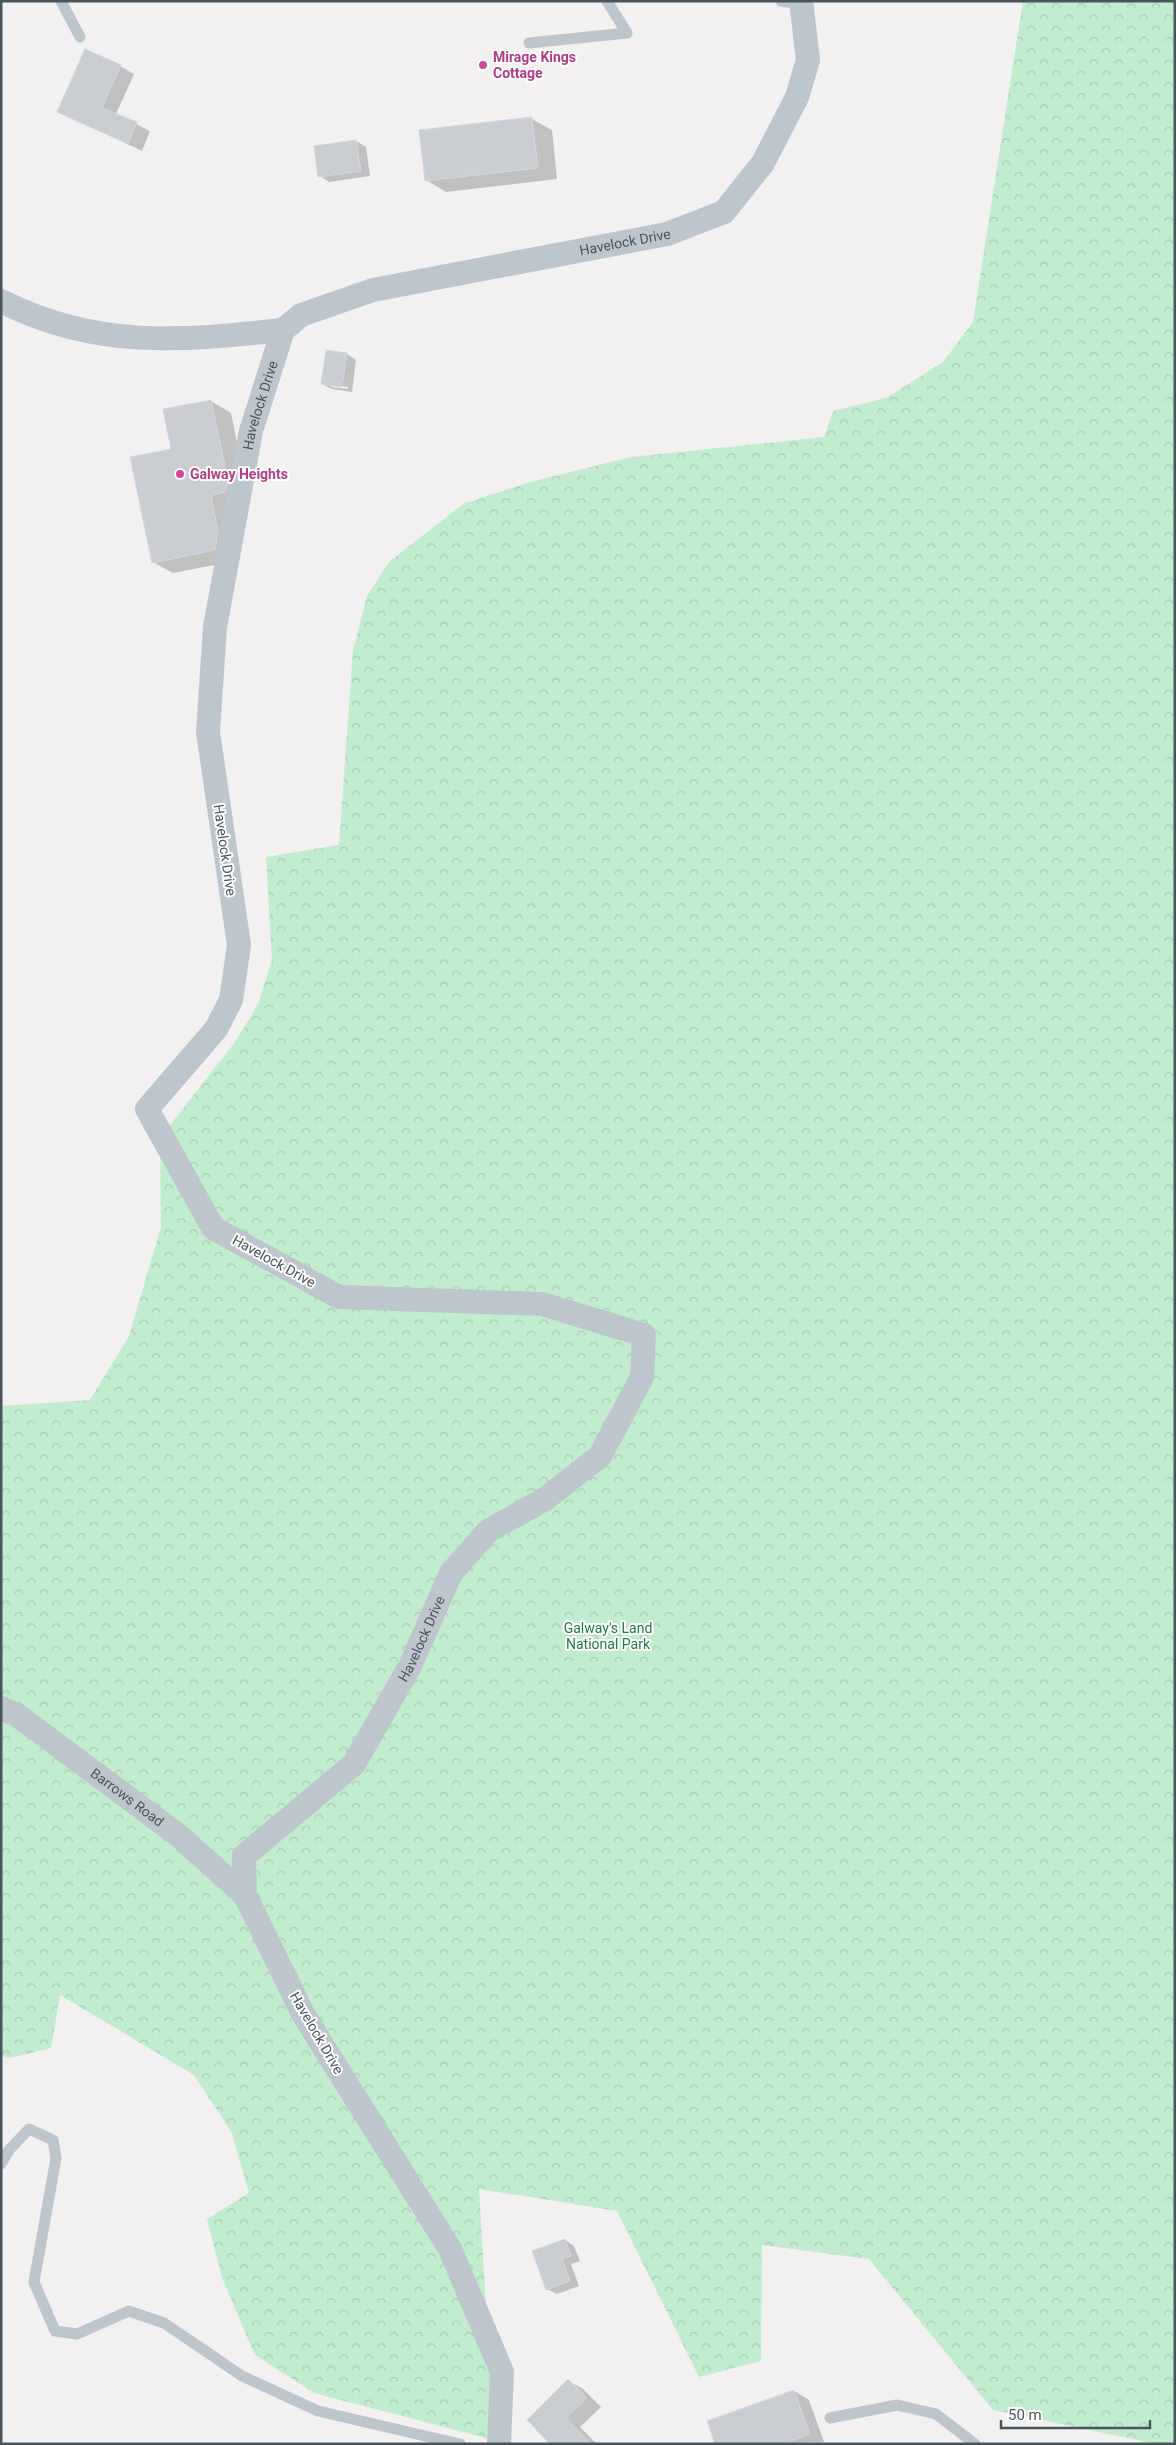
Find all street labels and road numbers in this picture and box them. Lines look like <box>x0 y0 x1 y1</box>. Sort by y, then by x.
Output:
street label: Havelock Drive <box>578 225 672 259</box>
street label: Havelock Drive <box>240 359 281 451</box>
street label: Havelock Drive <box>211 803 239 897</box>
street label: Havelock Drive <box>230 1232 318 1290</box>
street label: Havelock Drive <box>395 1593 448 1684</box>
street label: Barrows Road <box>88 1765 167 1830</box>
street label: Havelock Drive <box>287 1989 347 2077</box>

